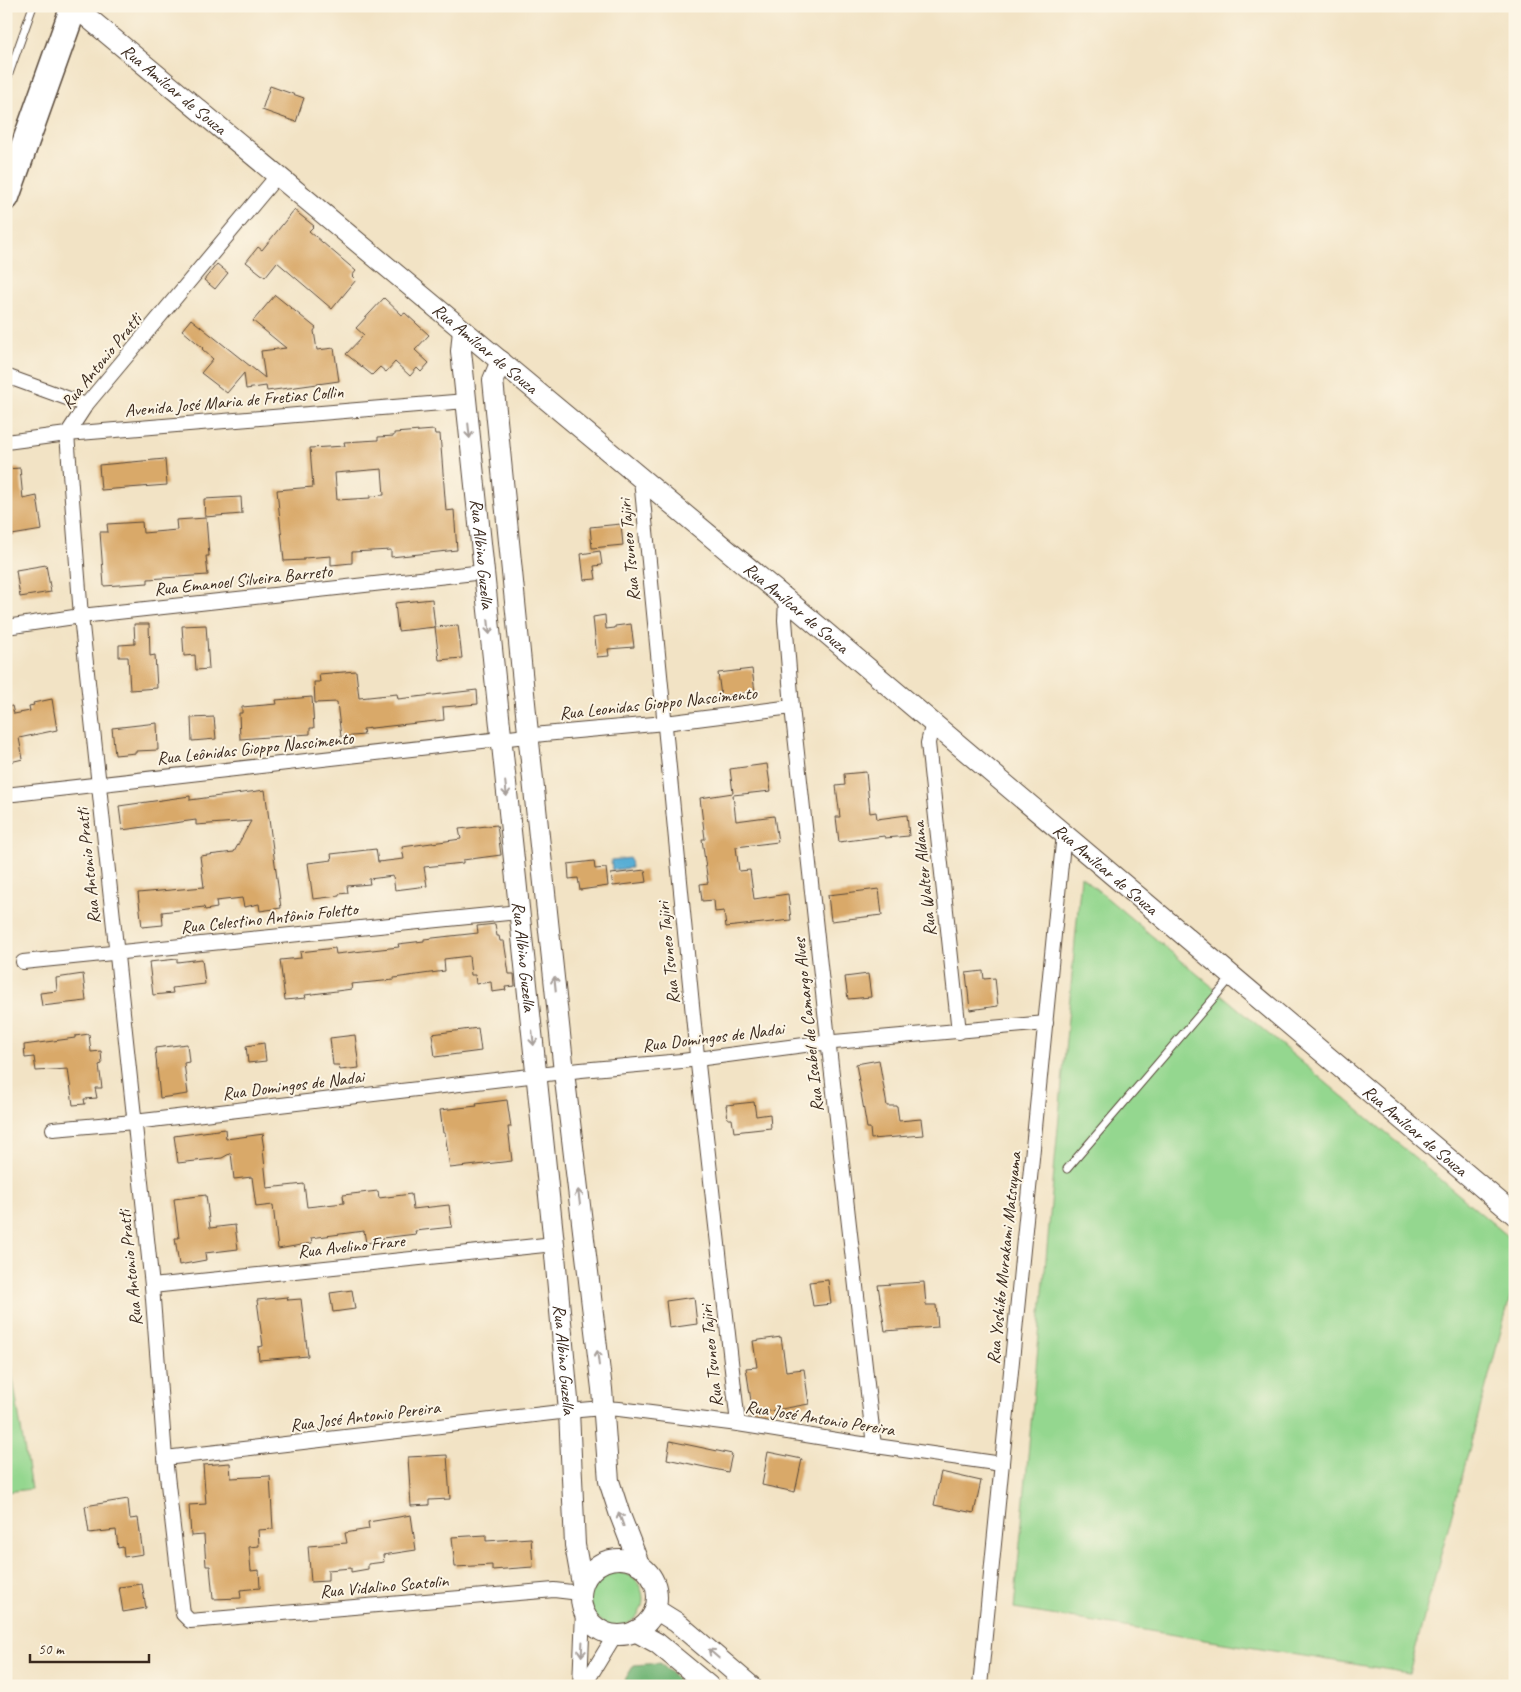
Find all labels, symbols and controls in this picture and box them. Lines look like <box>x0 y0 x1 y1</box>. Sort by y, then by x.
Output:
street label: Rua Amílcar de Souza <box>117 39 232 140</box>
street label: Rua Amílcar de Souza <box>428 298 543 400</box>
street label: Rua Antonio Pratti <box>56 307 148 413</box>
street label: Avenida José Maria de Fretias Collin <box>124 380 345 422</box>
one-way arrow <box>464 423 474 439</box>
street label: Rua Tsuneo Tajiri <box>613 495 644 602</box>
street label: Rua Albino Guzella <box>465 498 499 611</box>
street label: Rua Amílcar de Souza <box>739 558 854 659</box>
street label: Rua Emanoel Silveira Barreto <box>153 560 335 600</box>
one-way arrow <box>484 619 494 635</box>
street label: Rua Leonidas Gioppo Nascimento <box>558 682 759 724</box>
street label: Rua Leônidas Gioppo Nascimento <box>156 727 356 769</box>
one-way arrow <box>501 781 511 797</box>
street label: Rua Antonio Pratti <box>71 804 105 925</box>
street label: Rua Walter Aldana <box>907 819 941 937</box>
street label: Rua Amílcar de Souza <box>1049 819 1164 921</box>
street label: Rua Celestino Antônio Foletto <box>179 898 360 938</box>
street label: Rua Tsuneo Tajiri <box>651 898 684 1005</box>
street label: Rua Albino Guzella <box>507 901 541 1014</box>
street label: Rua Isabel de Camargo Alves <box>788 935 828 1113</box>
one-way arrow <box>550 976 560 992</box>
street label: Rua Domingos de Nadai <box>641 1017 788 1057</box>
one-way arrow <box>528 1029 538 1045</box>
street label: Rua Domingos de Nadai <box>221 1065 368 1105</box>
street label: Rua Amílcar de Souza <box>1358 1080 1473 1182</box>
street label: Rua Yoshiko Murakami Matsuyama <box>982 1150 1026 1365</box>
one-way arrow <box>574 1189 584 1205</box>
street label: Rua Antonio Pratti <box>113 1206 147 1327</box>
street label: Rua Avelino Frare <box>296 1229 407 1263</box>
street label: Rua Tsuneo Tajiri <box>694 1301 727 1408</box>
street label: Rua Albino Guzella <box>548 1304 580 1417</box>
one-way arrow <box>593 1351 603 1367</box>
street label: Rua José Antonio Pereira <box>744 1395 897 1441</box>
street label: Rua José Antonio Pereira <box>289 1396 442 1436</box>
one-way arrow <box>616 1511 625 1527</box>
street label: Rua Vidalino Scatolin <box>319 1569 450 1603</box>
scale bar <box>30 1632 149 1664</box>
text: 50 m <box>38 1640 65 1659</box>
one-way arrow <box>577 1640 587 1656</box>
one-way arrow <box>708 1649 721 1660</box>

